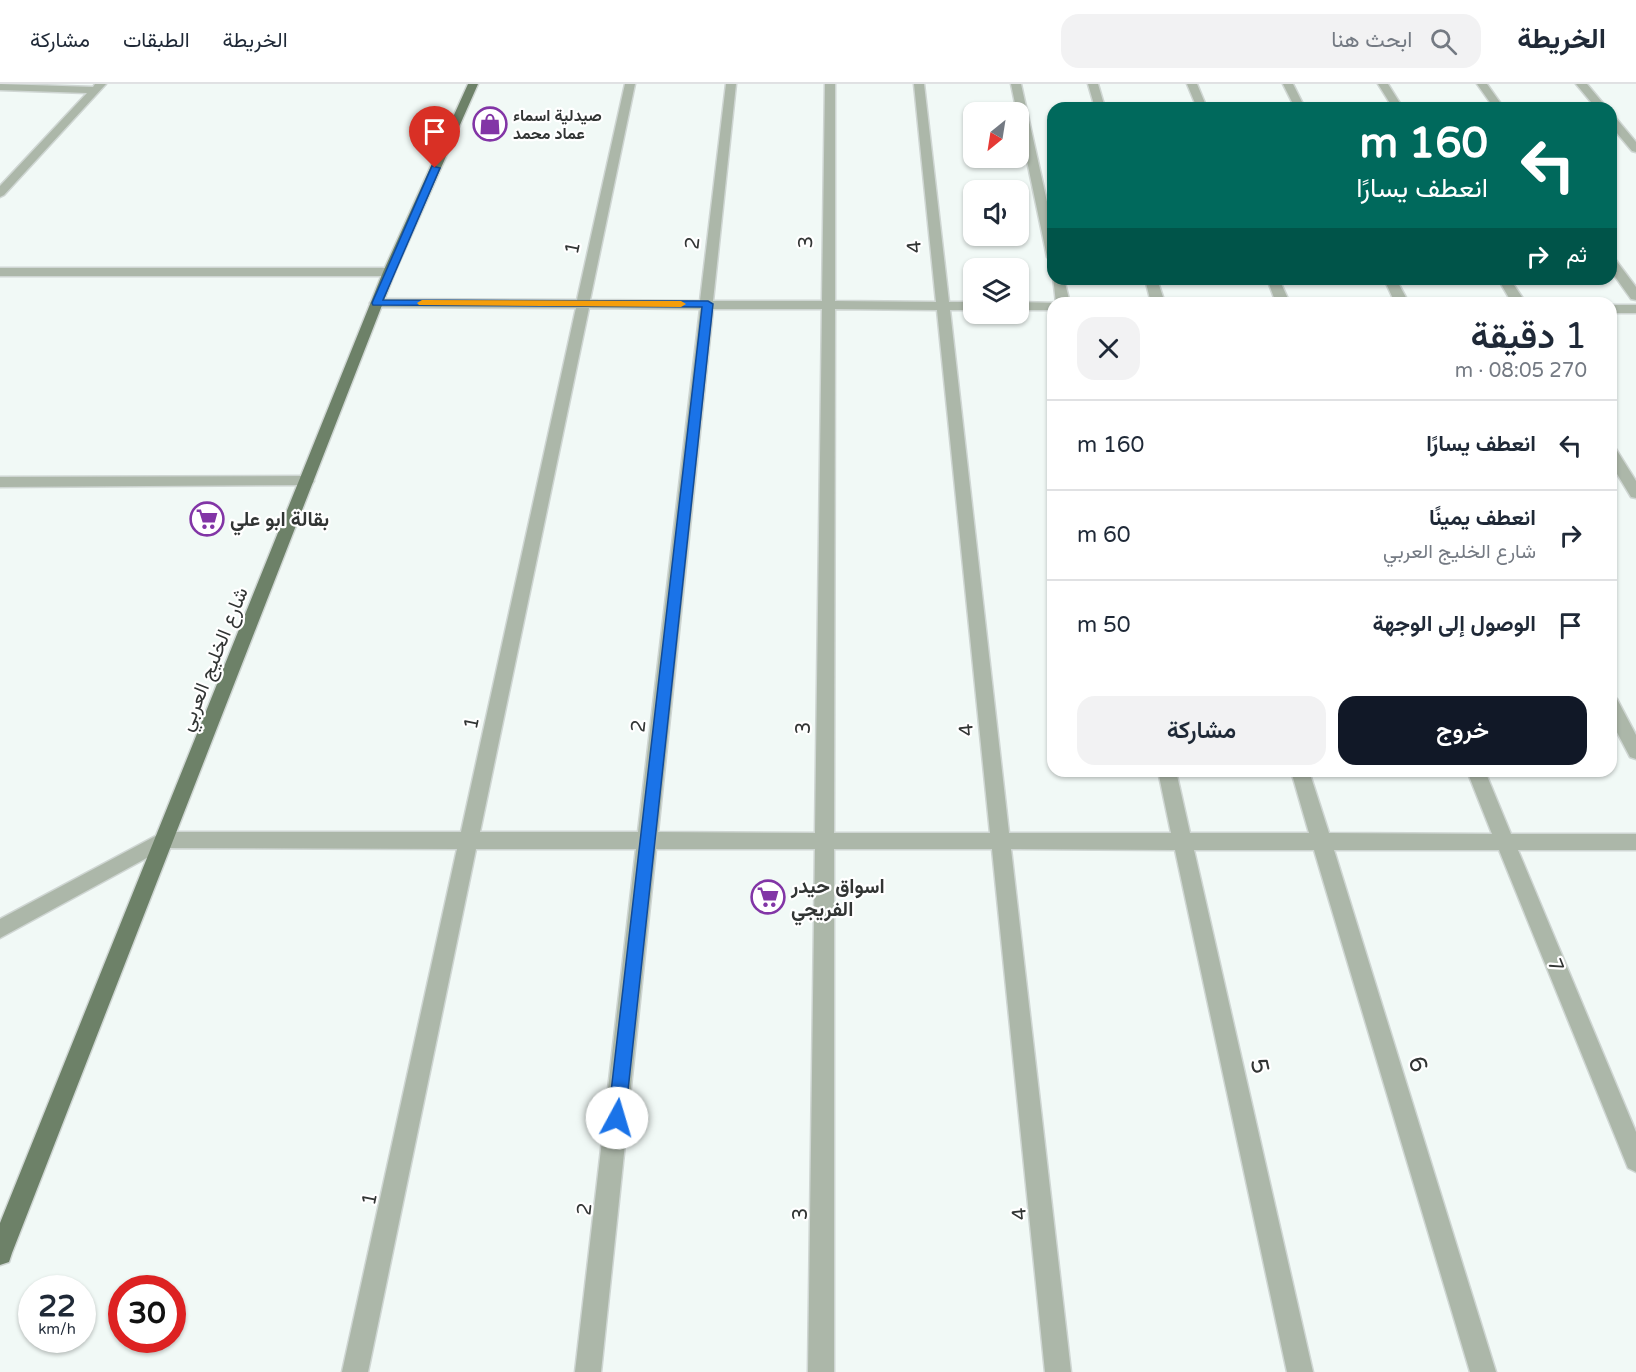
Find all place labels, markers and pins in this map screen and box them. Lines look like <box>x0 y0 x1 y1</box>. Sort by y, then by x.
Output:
pin <box>409 106 460 168</box>
shop icon: صيدلية اسماء عماد محمد <box>472 106 508 142</box>
place label: صيدلية اسماء عماد محمد <box>513 106 602 144</box>
supermarket icon: بقالة ابو علي <box>189 501 225 537</box>
place label: بقالة ابو علي <box>230 508 329 536</box>
place label: اسواق حيدر الفريجي <box>790 875 885 926</box>
supermarket icon: اسواق حيدر الفريجي <box>750 879 786 915</box>

